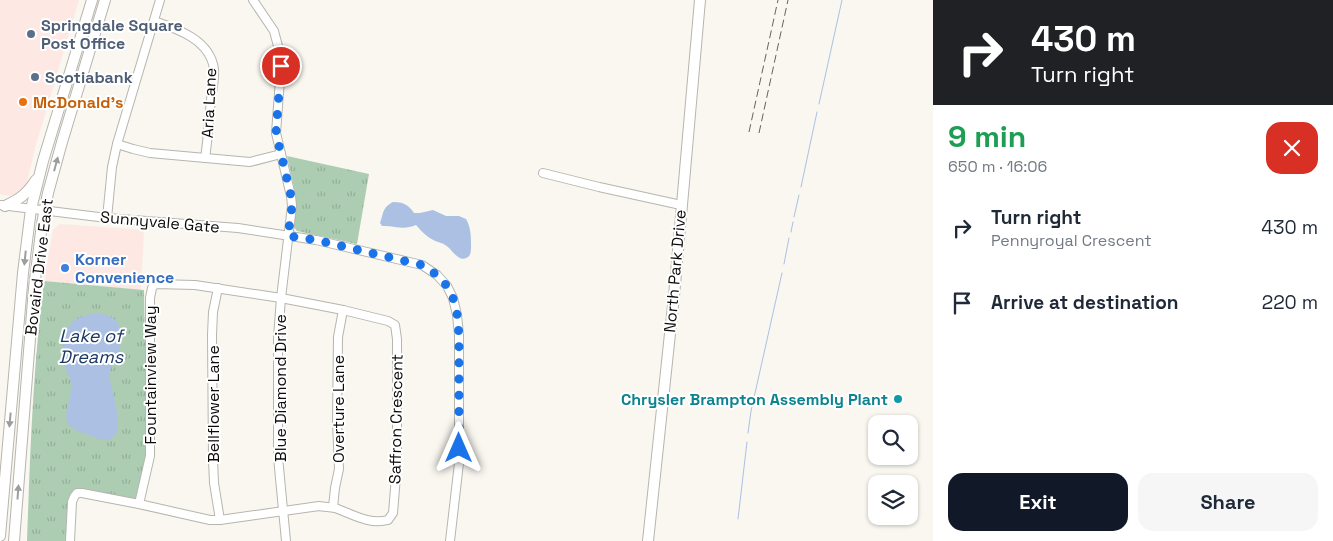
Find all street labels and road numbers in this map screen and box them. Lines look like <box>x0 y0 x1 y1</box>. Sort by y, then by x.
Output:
street label: Aria Lane <box>197 67 221 139</box>
street label: Bovaird Drive East <box>20 197 58 337</box>
street label: Sunnyvale Gate <box>99 206 221 238</box>
street label: North Park Drive <box>659 209 691 333</box>
street label: Fountainview Way <box>140 305 161 445</box>
street label: Blue Diamond Drive <box>270 314 291 462</box>
street label: Bellflower Lane <box>203 345 224 463</box>
street label: Saffron Crescent <box>384 354 408 484</box>
street label: Overture Lane <box>328 355 349 463</box>

